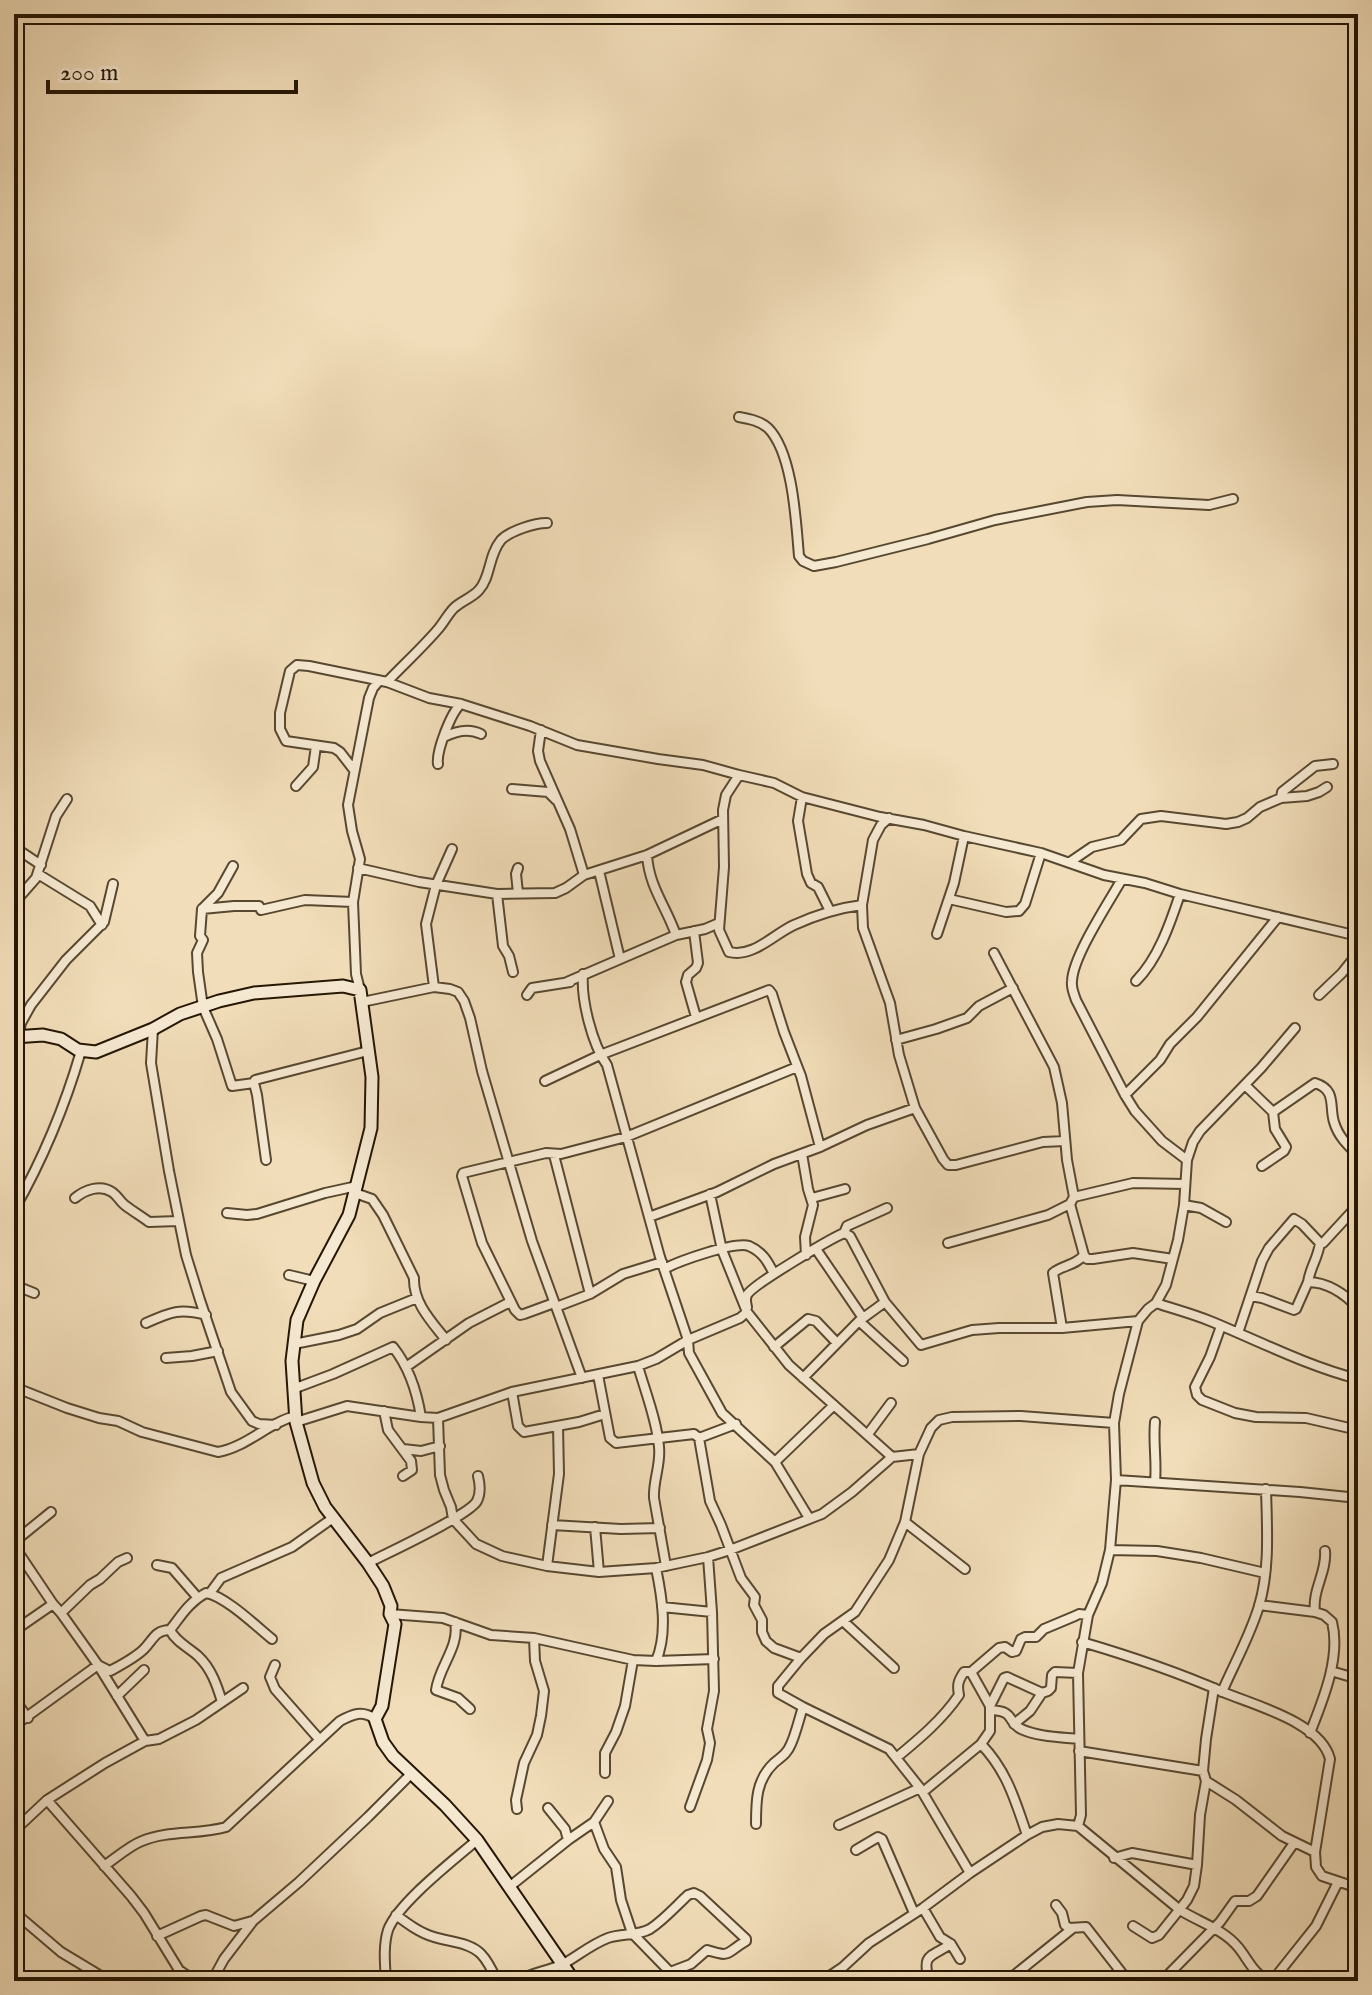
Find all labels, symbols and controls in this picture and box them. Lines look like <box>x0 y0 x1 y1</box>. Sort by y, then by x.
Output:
scale bar <box>48 44 296 94</box>
text: 200 m <box>60 58 119 89</box>

